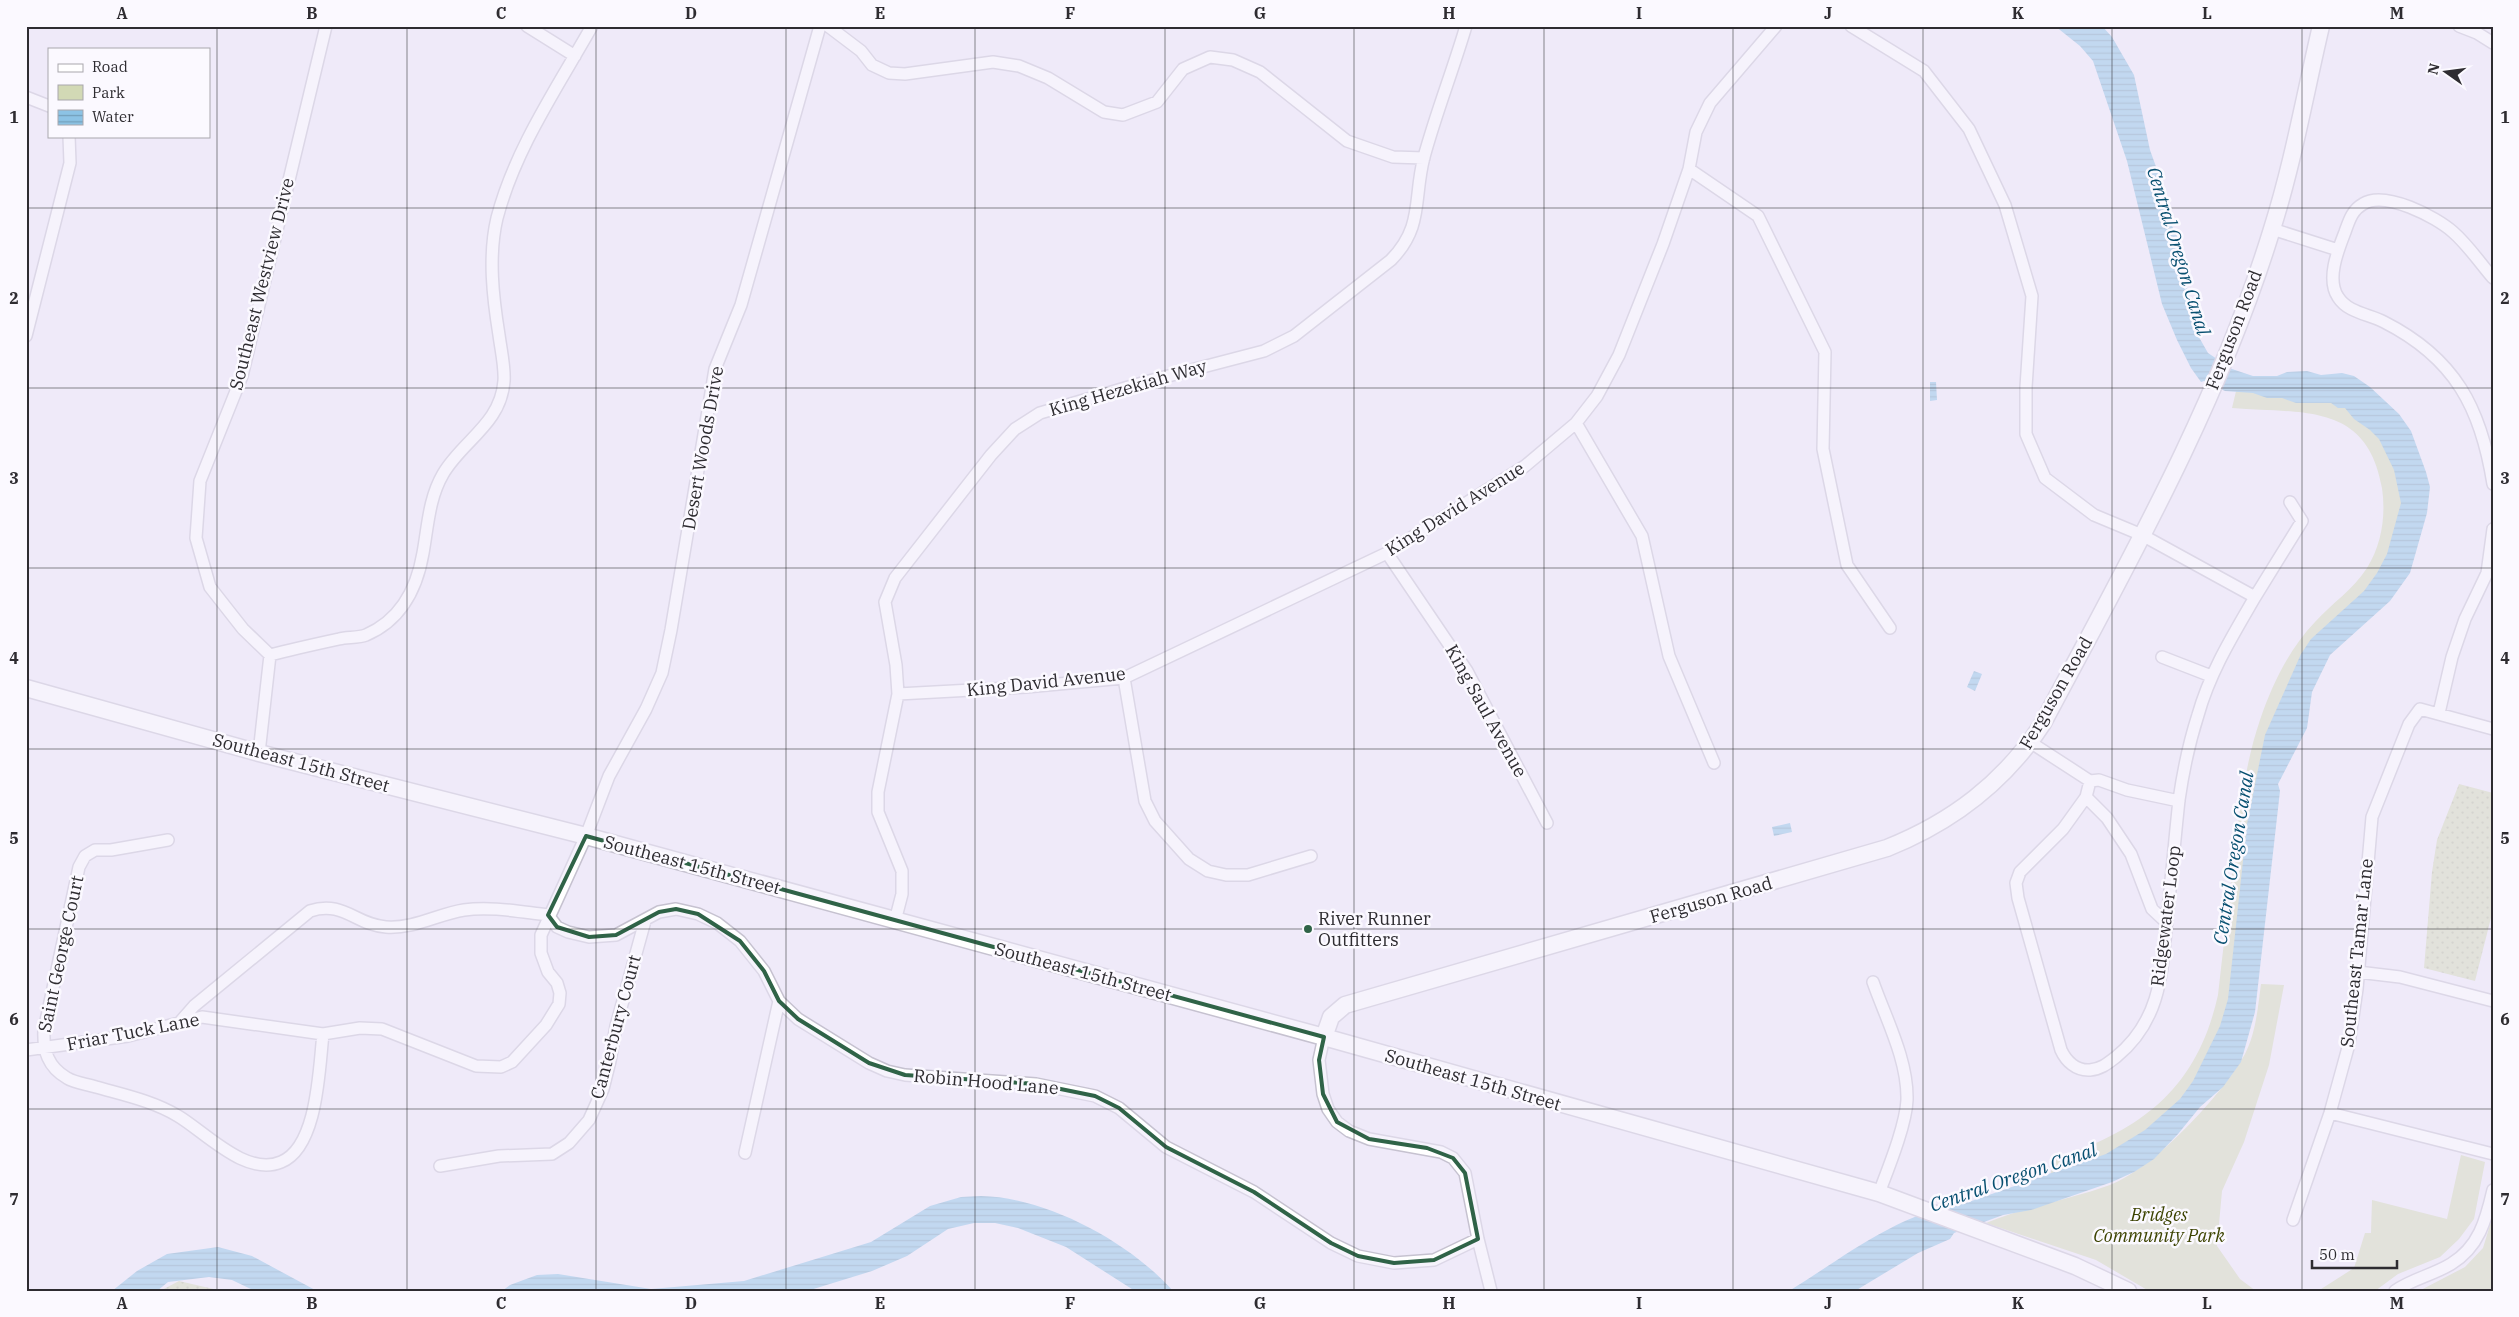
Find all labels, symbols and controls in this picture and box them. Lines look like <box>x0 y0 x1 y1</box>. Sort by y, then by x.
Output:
text: A <box>116 3 128 23</box>
text: B <box>306 3 318 23</box>
text: C <box>496 3 506 23</box>
text: D <box>685 3 697 23</box>
text: E <box>875 3 885 23</box>
text: F <box>1065 3 1075 23</box>
text: G <box>1254 3 1266 23</box>
text: H <box>1443 3 1456 23</box>
text: I <box>1636 3 1642 23</box>
text: J <box>1824 3 1832 23</box>
text: K <box>2012 3 2025 23</box>
text: L <box>2202 3 2212 23</box>
text: M <box>2390 3 2404 23</box>
legend <box>48 48 210 138</box>
north arrow <box>2422 48 2472 98</box>
text: Road <box>92 57 128 76</box>
text: N <box>2423 61 2443 76</box>
text: Park <box>92 83 125 102</box>
text: 1 <box>9 107 19 127</box>
text: Water <box>92 107 134 126</box>
text: 1 <box>2500 107 2510 127</box>
water label: Central Oregon Canal <box>2142 164 2216 339</box>
street label: Southeast Westview Drive <box>224 175 299 392</box>
street label: Ferguson Road <box>2200 267 2267 393</box>
text: 2 <box>9 288 19 308</box>
text: 2 <box>2500 288 2510 308</box>
street label: King Hezekiah Way <box>1046 354 1210 421</box>
street label: Desert Woods Drive <box>677 364 728 532</box>
street label: King David Avenue <box>1381 456 1529 561</box>
text: 3 <box>9 468 19 488</box>
text: 3 <box>2500 468 2510 488</box>
street label: Ferguson Road <box>2014 632 2097 753</box>
street label: King Saul Avenue <box>1440 640 1532 781</box>
text: 4 <box>9 648 19 668</box>
text: 4 <box>2500 648 2510 668</box>
street label: King David Avenue <box>965 662 1127 701</box>
street label: Southeast 15th Street <box>210 728 392 797</box>
water label: Central Oregon Canal <box>2207 769 2259 946</box>
text: 5 <box>9 828 19 848</box>
text: 5 <box>2500 828 2510 848</box>
street label: Southeast 15th Street <box>601 830 783 899</box>
street label: Ridgewater Loop <box>2145 844 2186 988</box>
street label: Southeast Tamar Lane <box>2335 857 2378 1049</box>
street label: Ferguson Road <box>1647 871 1775 928</box>
street label: Saint George Court <box>33 873 88 1034</box>
place label: River Runner Outfitters <box>1318 907 1431 951</box>
marker: River Runner Outfitters <box>1302 923 1314 935</box>
street label: Southeast 15th Street <box>992 937 1174 1006</box>
street label: Canterbury Court <box>585 952 646 1101</box>
street label: Friar Tuck Lane <box>65 1007 201 1056</box>
text: 6 <box>9 1009 19 1029</box>
text: 6 <box>2500 1009 2510 1029</box>
street label: Southeast 15th Street <box>1382 1043 1564 1116</box>
street label: Robin Hood Lane <box>912 1064 1060 1099</box>
water label: Central Oregon Canal <box>1926 1137 2100 1217</box>
text: 7 <box>9 1189 19 1209</box>
text: 7 <box>2500 1189 2510 1209</box>
park label: Bridges Community Park <box>2093 1203 2225 1247</box>
scale bar <box>2312 1237 2396 1269</box>
text: 50 m <box>2319 1245 2355 1264</box>
text: A <box>116 1293 128 1313</box>
text: B <box>306 1293 318 1313</box>
text: C <box>496 1293 506 1313</box>
text: D <box>685 1293 697 1313</box>
text: E <box>875 1293 885 1313</box>
text: F <box>1065 1293 1075 1313</box>
text: G <box>1254 1293 1266 1313</box>
text: H <box>1443 1293 1456 1313</box>
text: I <box>1636 1293 1642 1313</box>
text: J <box>1824 1293 1832 1313</box>
text: K <box>2012 1293 2025 1313</box>
text: L <box>2202 1293 2212 1313</box>
text: M <box>2390 1293 2404 1313</box>

